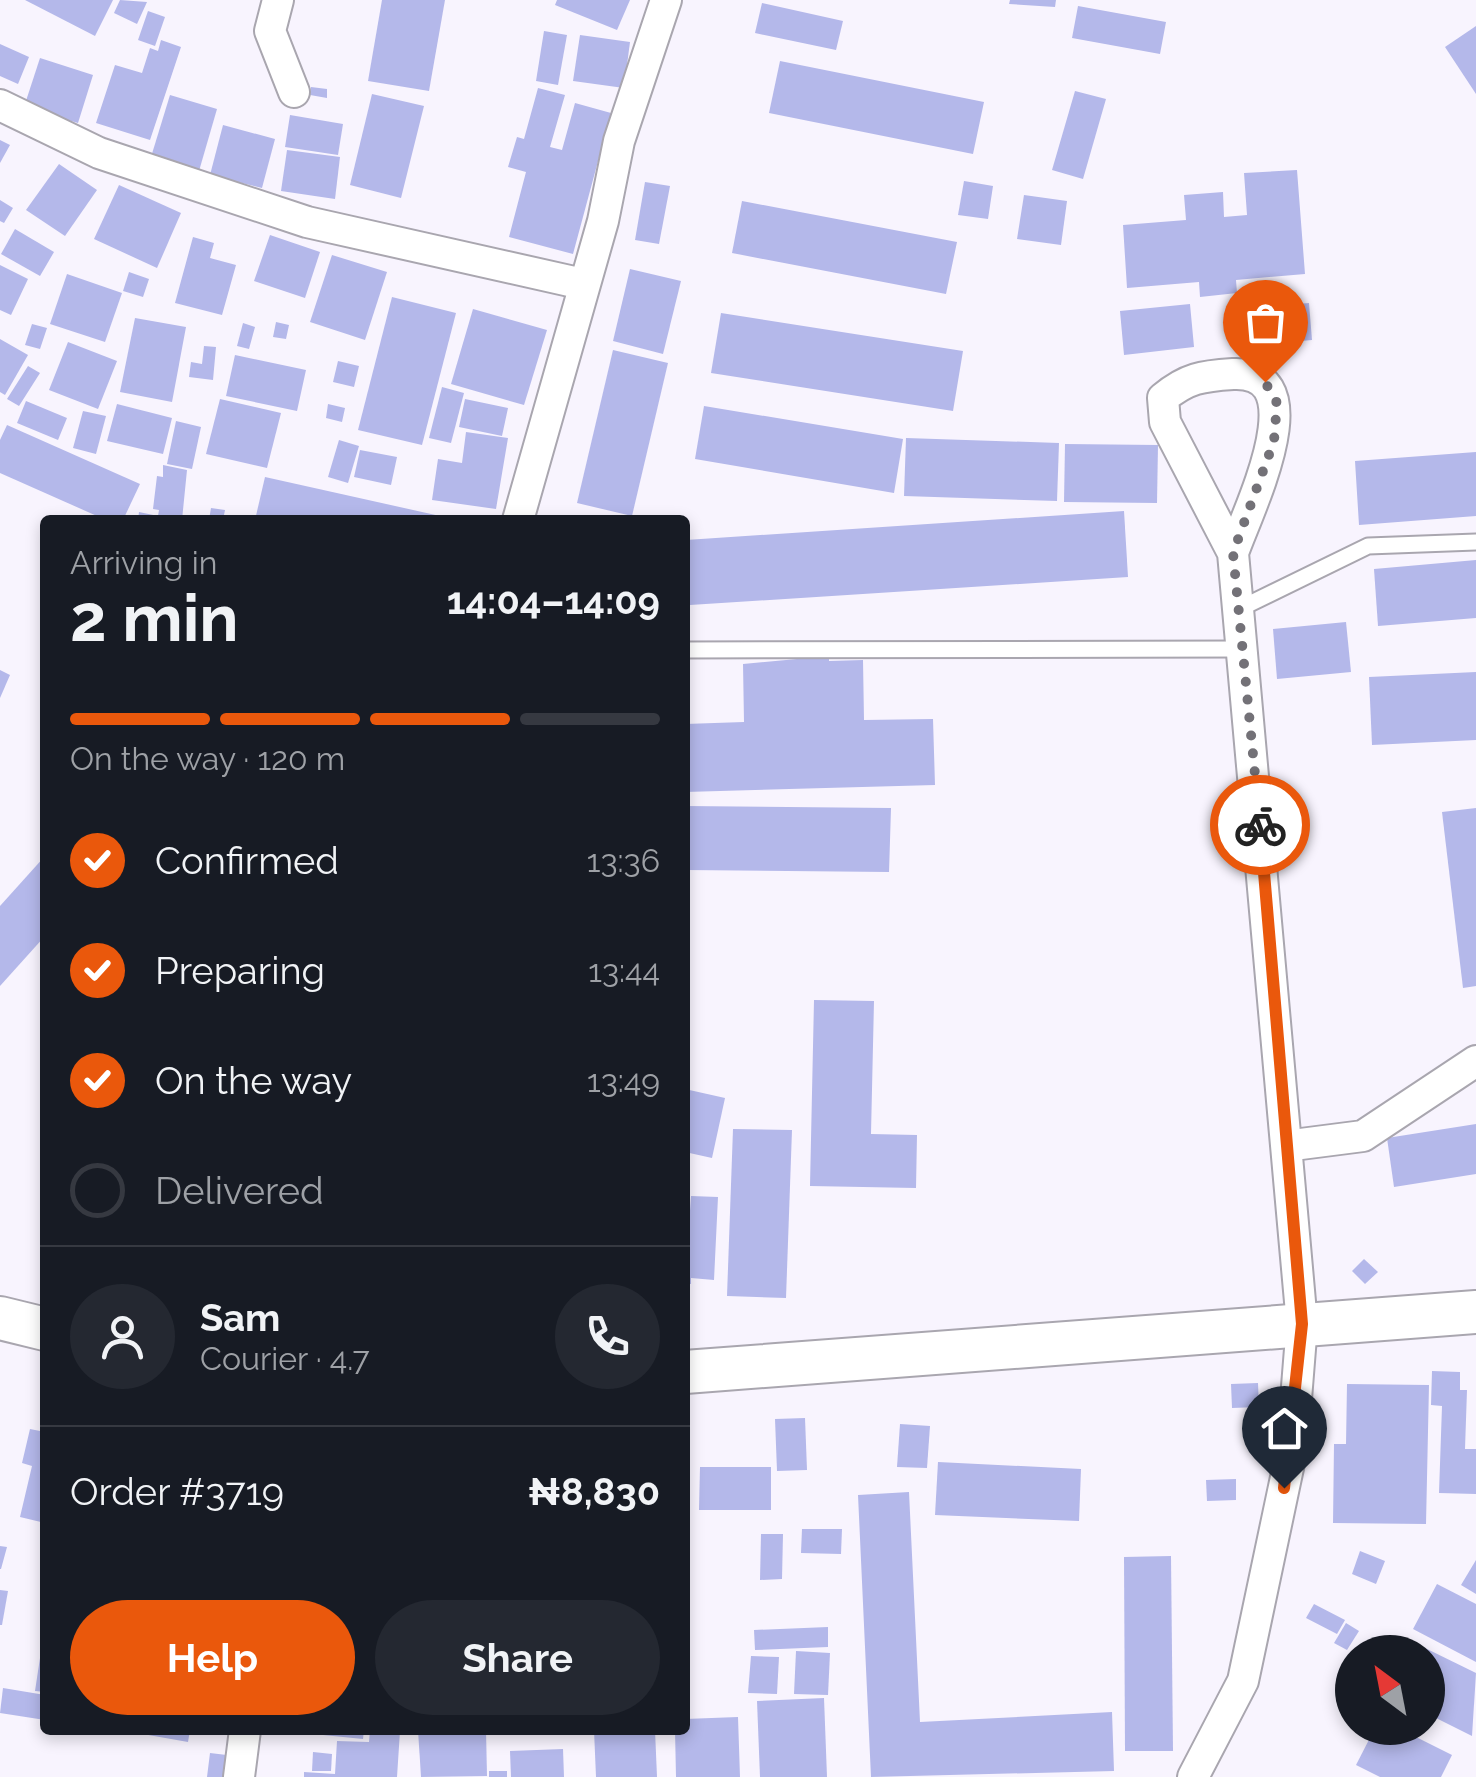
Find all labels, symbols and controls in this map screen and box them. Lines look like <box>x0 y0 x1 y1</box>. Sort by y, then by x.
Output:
pin <box>1223 280 1308 383</box>
icon: bag <box>1238 295 1293 350</box>
text: Arriving in <box>70 544 217 581</box>
text: 14:04–14:09 <box>447 578 660 623</box>
text: 2 min <box>70 580 239 656</box>
text: On the way · 120 m <box>70 740 345 777</box>
courier <box>1210 775 1310 875</box>
icon: bike <box>1233 798 1288 853</box>
icon: check <box>70 833 125 888</box>
text: Confirmed <box>155 838 339 883</box>
text: 13:36 <box>587 842 660 879</box>
icon: check <box>70 943 125 998</box>
text: Preparing <box>155 948 325 993</box>
text: 13:44 <box>588 952 660 989</box>
icon: check <box>70 1053 125 1108</box>
text: On the way <box>155 1058 352 1103</box>
text: 13:49 <box>587 1062 660 1099</box>
text: Delivered <box>155 1168 324 1213</box>
button: person <box>70 1284 175 1389</box>
button: phone <box>555 1284 660 1389</box>
text: Sam <box>200 1295 280 1340</box>
text: Courier · 4.7 <box>200 1340 370 1377</box>
pin <box>1242 1386 1327 1489</box>
icon: home <box>1257 1401 1312 1456</box>
text: Order #3719 <box>70 1469 284 1514</box>
text: ₦8,830 <box>528 1469 660 1514</box>
button: Help <box>70 1600 355 1715</box>
button: Share <box>375 1600 660 1715</box>
north arrow <box>1335 1635 1445 1745</box>
map controls <box>1335 1635 1445 1745</box>

